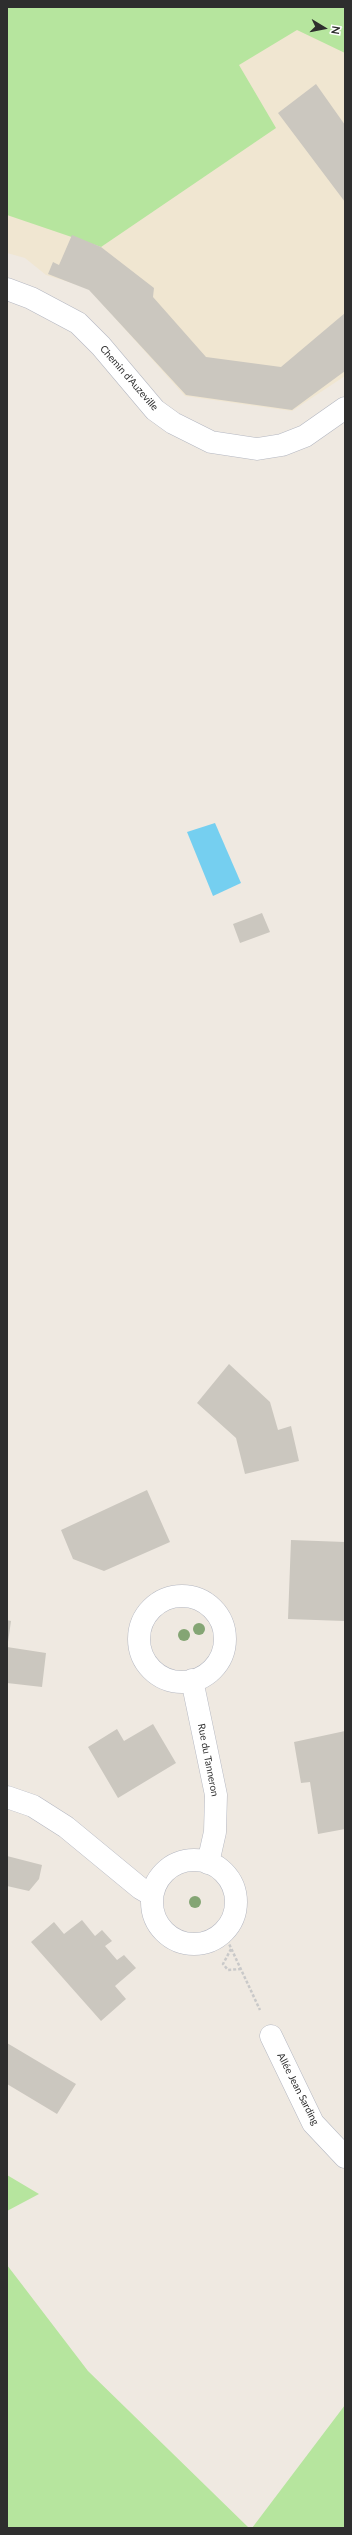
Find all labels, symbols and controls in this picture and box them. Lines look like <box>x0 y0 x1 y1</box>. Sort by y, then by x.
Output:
north arrow <box>304 8 344 48</box>
text: N <box>329 25 343 35</box>
street label: Chemin d'Auzeville <box>97 343 161 413</box>
street label: Rue du Tanneron <box>195 1723 221 1797</box>
street label: Allée Jean Sarding <box>275 2051 321 2127</box>

